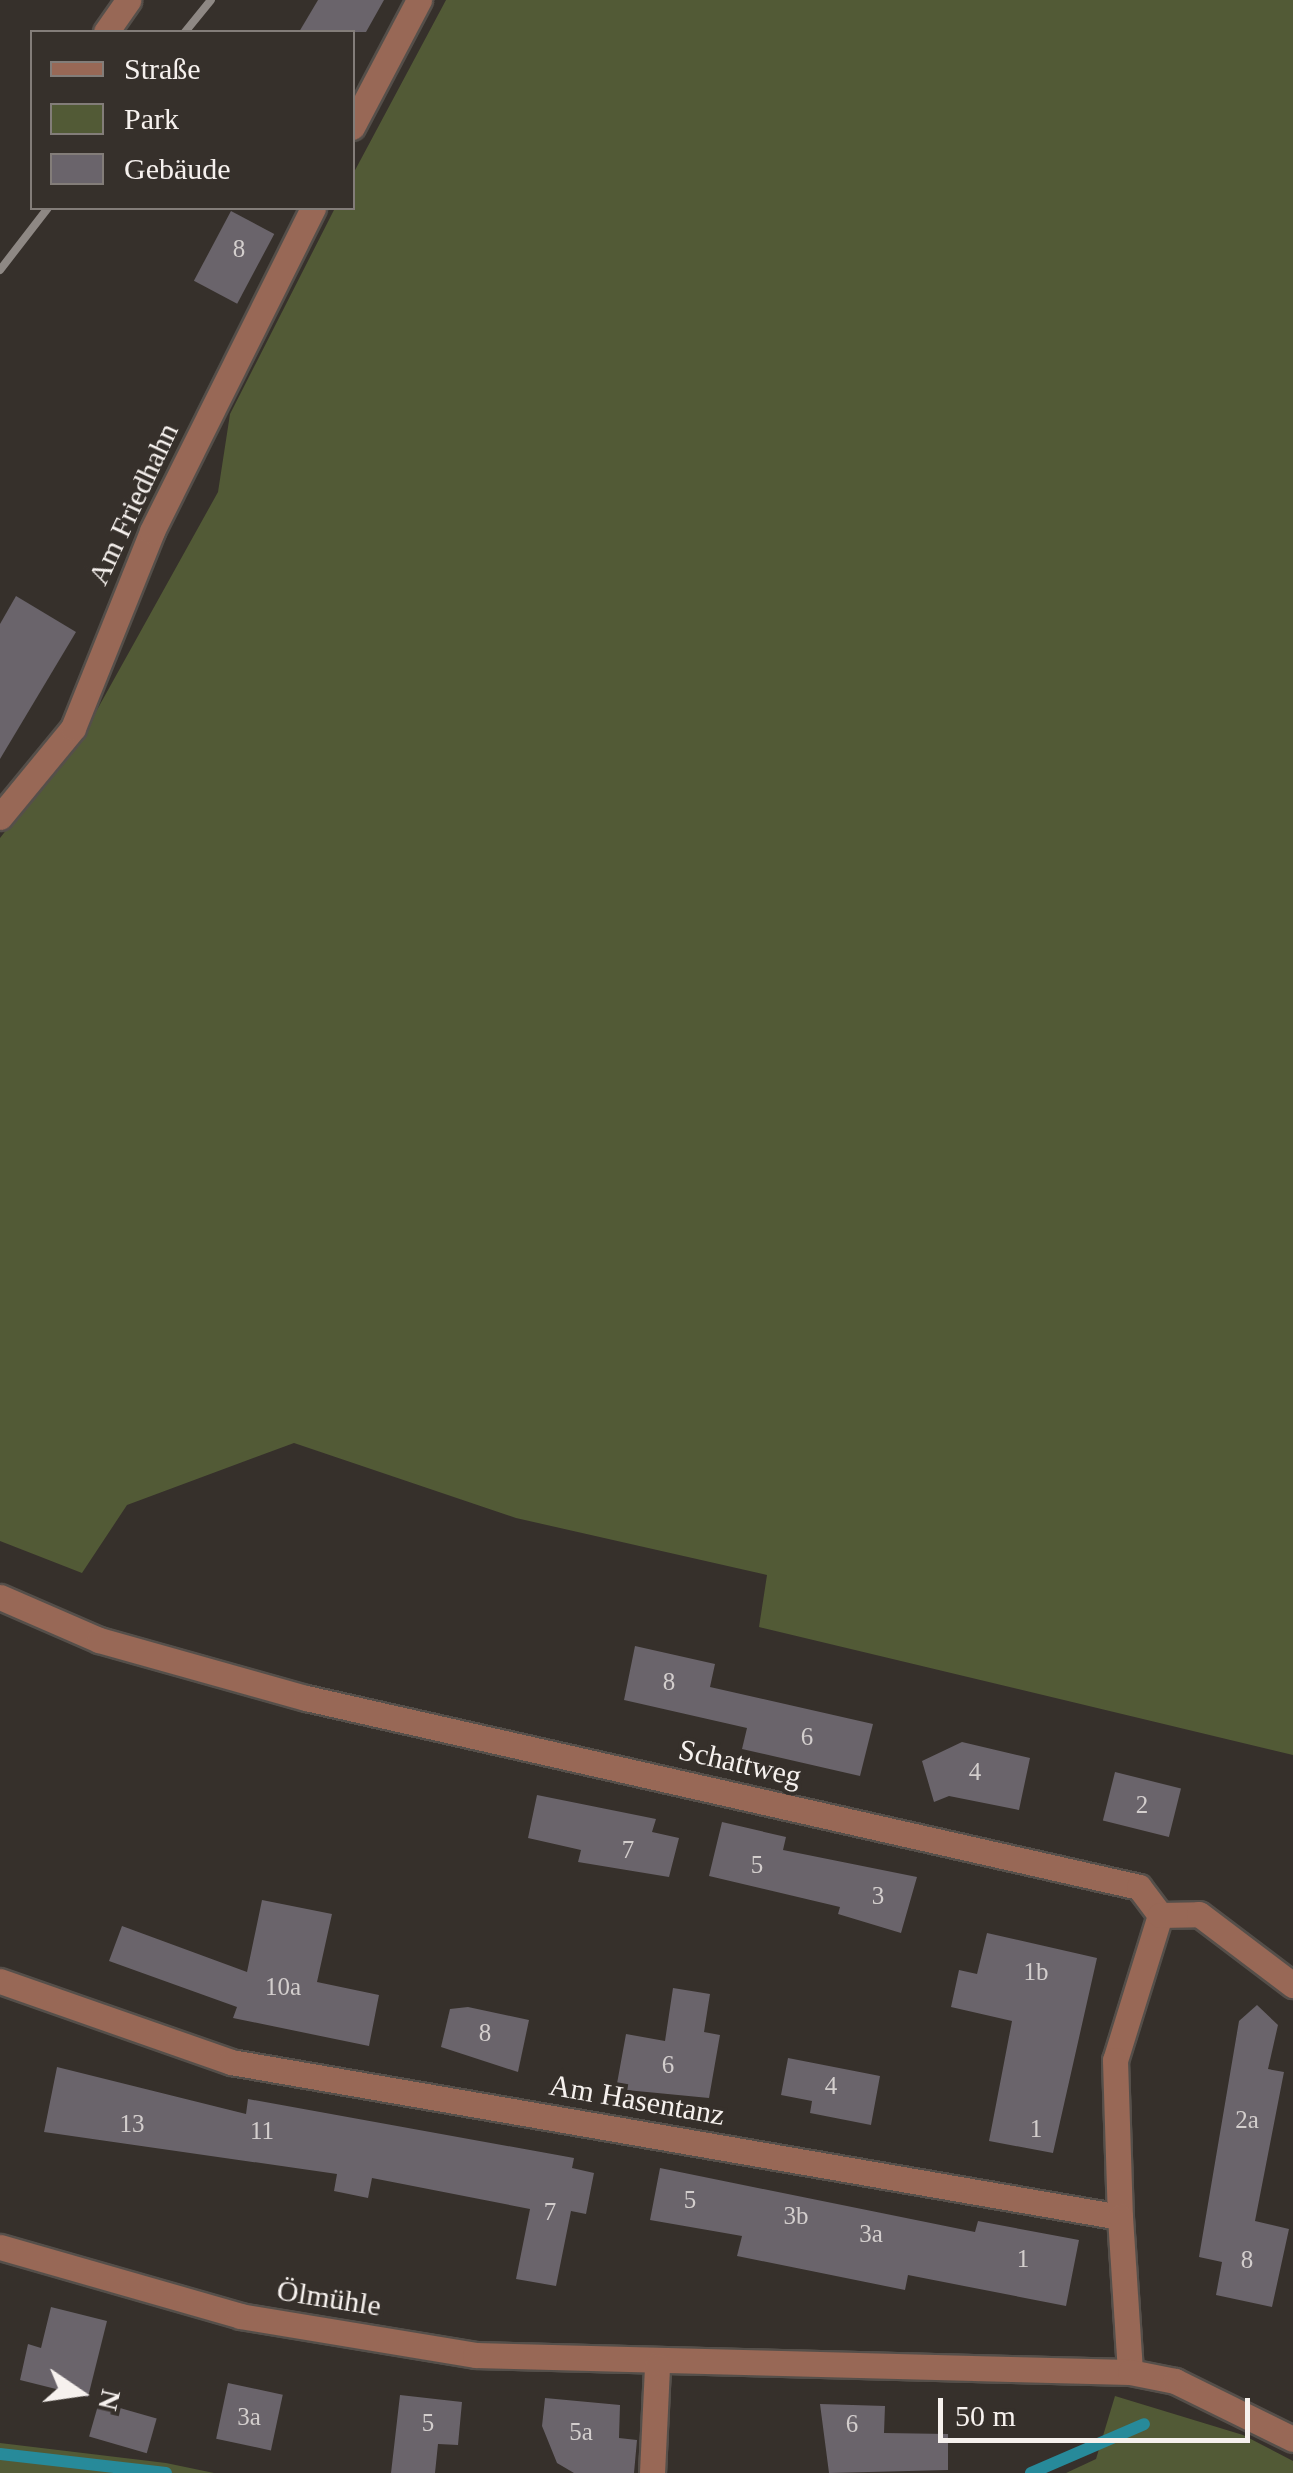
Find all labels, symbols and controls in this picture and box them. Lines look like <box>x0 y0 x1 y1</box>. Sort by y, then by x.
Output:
legend <box>30 30 355 210</box>
text: Straße <box>124 52 201 85</box>
text: Park <box>124 102 179 135</box>
text: Gebäude <box>124 152 231 185</box>
house number: 8 <box>233 234 245 264</box>
street label: Am Friedhahn <box>80 417 186 591</box>
house number: 8 <box>663 1667 675 1697</box>
house number: 6 <box>801 1722 813 1752</box>
street label: Schattweg <box>675 1731 805 1795</box>
house number: 4 <box>969 1757 981 1787</box>
house number: 2 <box>1136 1790 1148 1820</box>
house number: 7 <box>622 1835 634 1865</box>
house number: 5 <box>751 1850 763 1880</box>
house number: 3 <box>872 1881 884 1911</box>
house number: 1b <box>1024 1957 1048 1987</box>
house number: 10a <box>265 1972 301 2002</box>
house number: 8 <box>479 2018 491 2048</box>
house number: 6 <box>662 2050 674 2080</box>
street label: Am Hasentanz <box>547 2067 727 2133</box>
house number: 4 <box>825 2071 837 2101</box>
house number: 2a <box>1235 2105 1259 2135</box>
house number: 13 <box>120 2109 144 2139</box>
house number: 1 <box>1030 2114 1042 2144</box>
house number: 11 <box>250 2116 274 2146</box>
house number: 5 <box>684 2185 696 2215</box>
house number: 7 <box>544 2197 556 2227</box>
house number: 3b <box>784 2201 808 2231</box>
house number: 3a <box>859 2219 883 2249</box>
house number: 1 <box>1017 2244 1029 2274</box>
house number: 8 <box>1241 2245 1253 2275</box>
street label: Ölmühle <box>274 2272 384 2324</box>
north arrow <box>30 2343 130 2443</box>
scale bar <box>943 2378 1256 2440</box>
text: N <box>92 2387 127 2413</box>
text: 50 m <box>955 2399 1016 2432</box>
house number: 3a <box>237 2402 261 2432</box>
house number: 5 <box>422 2408 434 2438</box>
house number: 6 <box>846 2409 858 2439</box>
house number: 5a <box>569 2417 593 2447</box>

